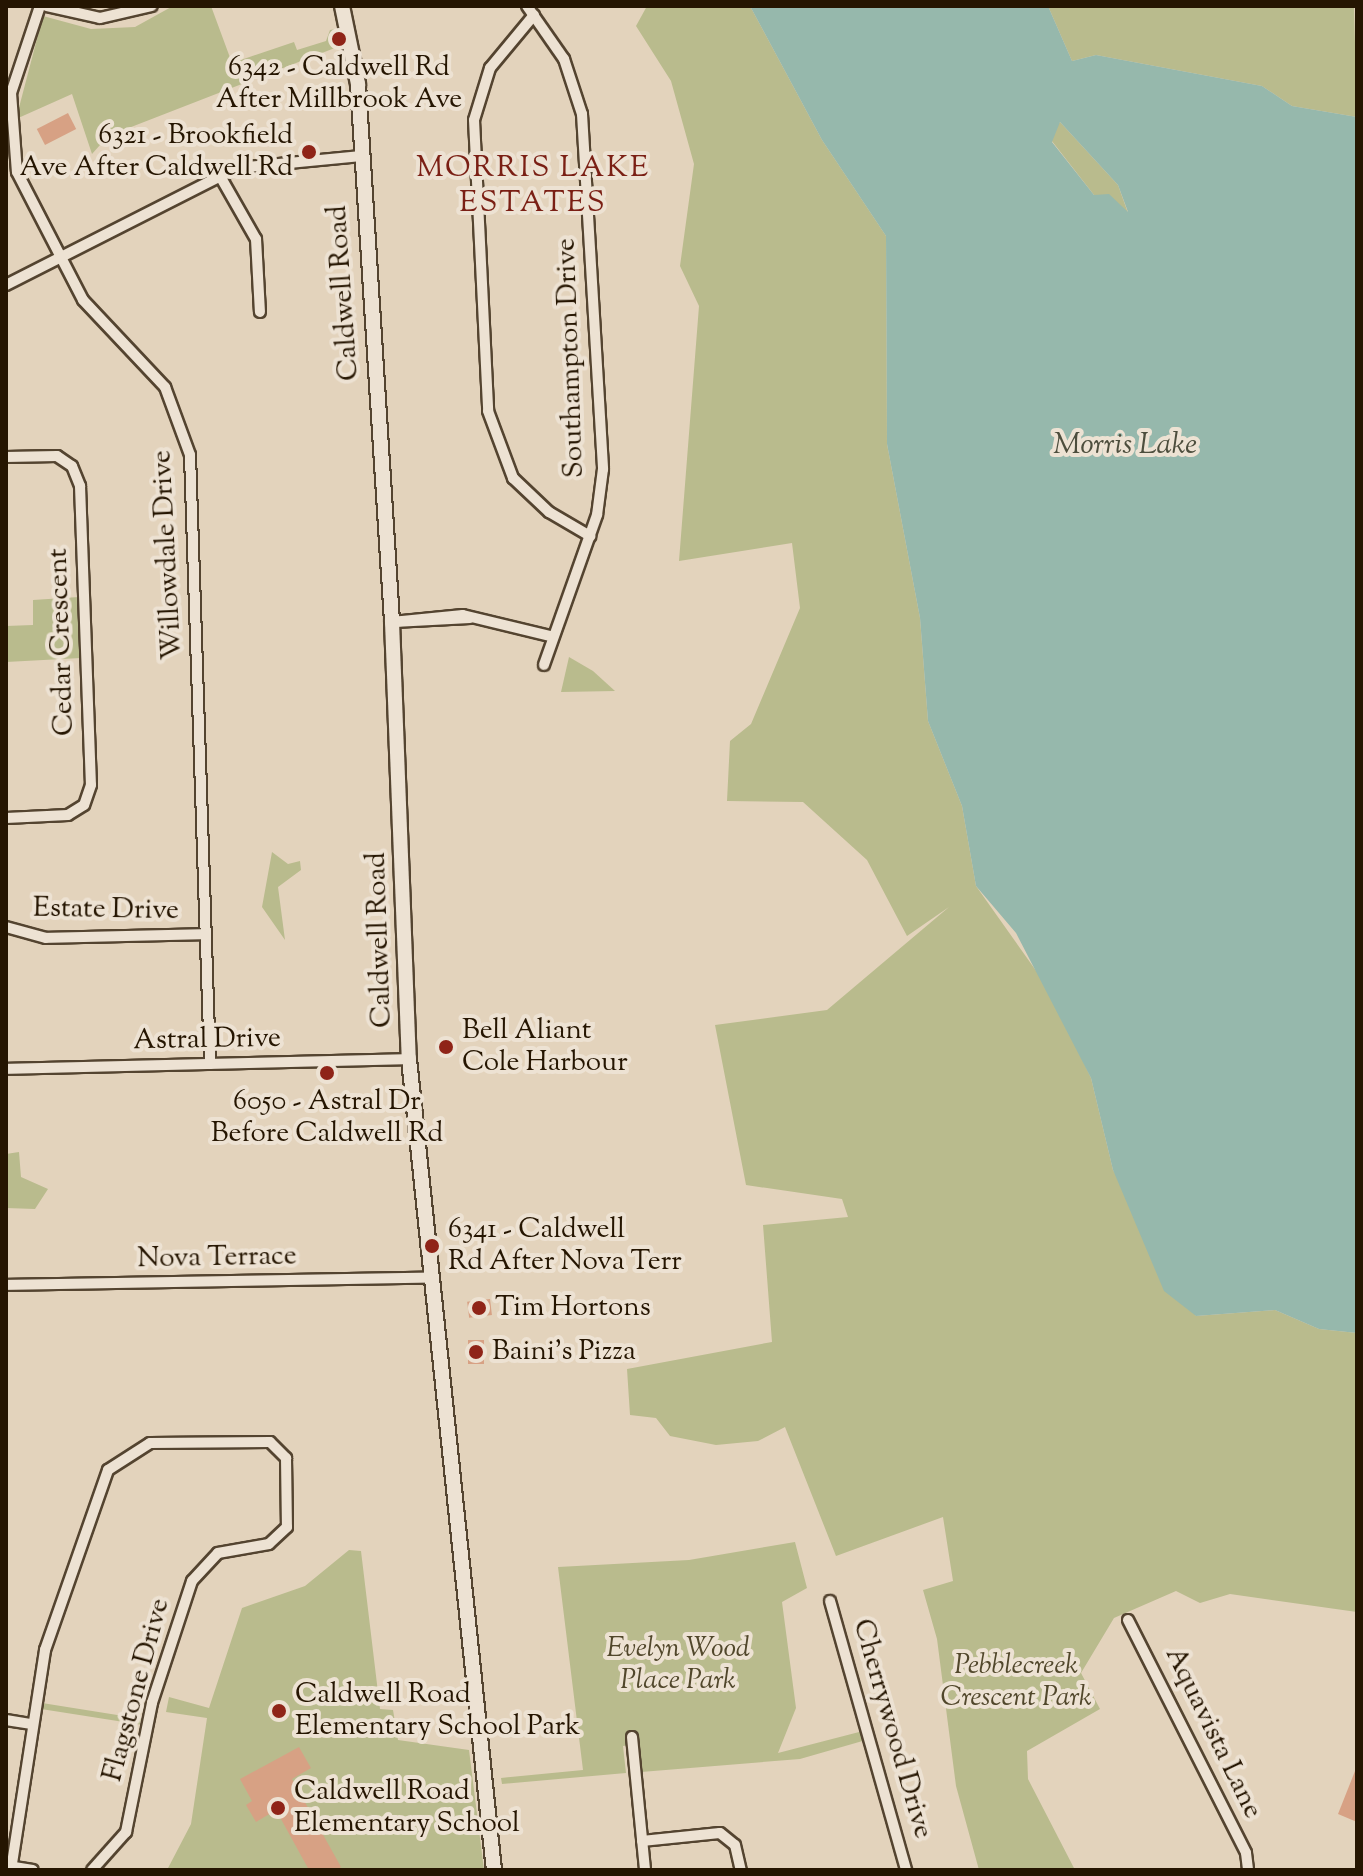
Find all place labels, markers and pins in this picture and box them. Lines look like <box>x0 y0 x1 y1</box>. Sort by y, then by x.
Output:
marker: 6342 - Caldwell Rd After Millbrook Ave <box>330 30 348 48</box>
place label: 6342 - Caldwell Rd After Millbrook Ave <box>216 51 462 117</box>
place label: 6321 - Brookfield Ave After Caldwell Rd <box>20 119 293 185</box>
marker: 6321 - Brookfield Ave After Caldwell Rd <box>300 143 318 161</box>
place label: Bell Aliant Cole Harbour <box>462 1014 628 1080</box>
marker: Bell Aliant Cole Harbour <box>437 1038 455 1056</box>
marker: 6050 - Astral Dr Before Caldwell Rd <box>318 1064 336 1082</box>
place label: 6050 - Astral Dr Before Caldwell Rd <box>211 1085 443 1151</box>
place label: 6341 - Caldwell Rd After Nova Terr <box>448 1213 682 1279</box>
marker: 6341 - Caldwell Rd After Nova Terr <box>423 1237 441 1255</box>
place label: Tim Hortons <box>495 1291 651 1325</box>
marker: Tim Hortons <box>470 1299 488 1317</box>
place label: Baini's Pizza <box>492 1335 636 1369</box>
marker: Baini's Pizza <box>467 1343 485 1361</box>
place label: Caldwell Road Elementary School Park <box>295 1678 580 1744</box>
marker: Caldwell Road Elementary School Park <box>270 1702 288 1720</box>
place label: Caldwell Road Elementary School <box>294 1775 520 1841</box>
marker: Caldwell Road Elementary School <box>269 1799 287 1817</box>

